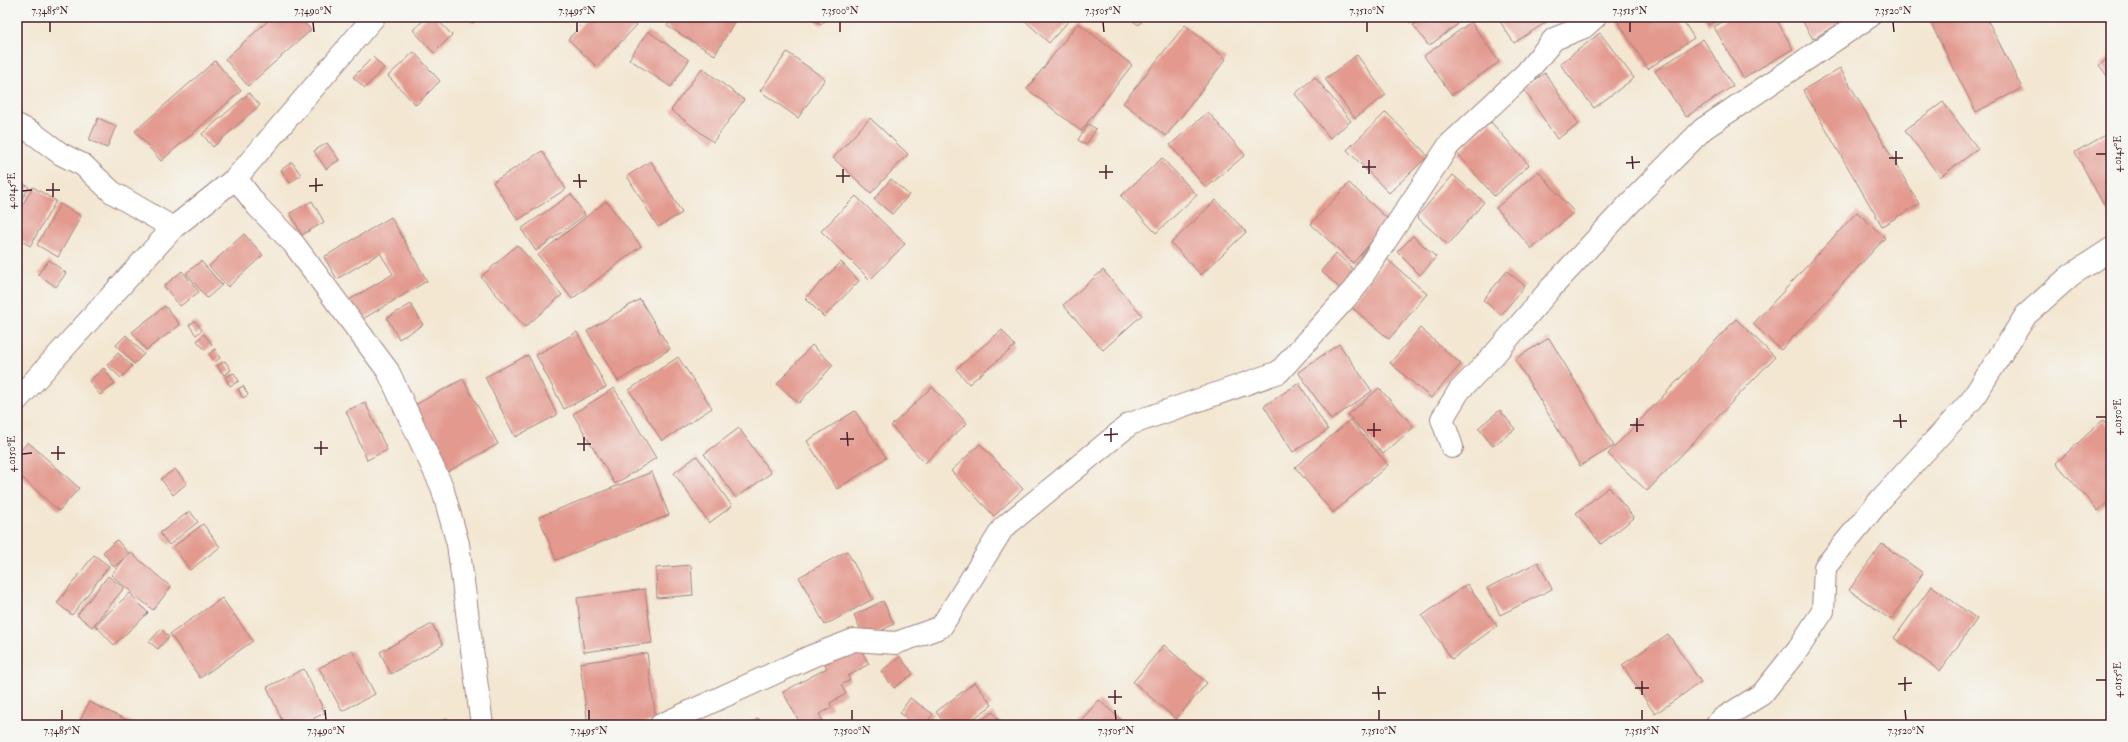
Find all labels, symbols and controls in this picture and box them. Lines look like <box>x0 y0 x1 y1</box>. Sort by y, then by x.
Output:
text: 7.3485°N <box>31 5 69 17</box>
text: 7.3490°N <box>294 5 332 17</box>
text: 7.3495°N <box>558 5 596 17</box>
text: 7.3500°N <box>821 5 859 17</box>
text: 7.3505°N <box>1085 5 1121 17</box>
text: 7.3510°N <box>1349 5 1385 17</box>
text: 7.3515°N <box>1613 5 1648 17</box>
text: 7.3520°N <box>1874 5 1912 17</box>
text: 4.0145°E <box>2112 136 2124 172</box>
text: 4.0145°E <box>6 173 18 209</box>
text: 4.0150°E <box>2112 399 2124 435</box>
text: 4.0150°E <box>6 436 18 472</box>
text: 4.0155°E <box>2112 662 2124 698</box>
text: 7.3485°N <box>43 725 81 737</box>
text: 7.3490°N <box>307 725 345 737</box>
text: 7.3495°N <box>570 725 608 737</box>
text: 7.3500°N <box>833 725 871 737</box>
text: 7.3505°N <box>1098 725 1134 737</box>
text: 7.3510°N <box>1361 725 1397 737</box>
text: 7.3515°N <box>1625 725 1660 737</box>
text: 7.3520°N <box>1887 725 1925 737</box>

